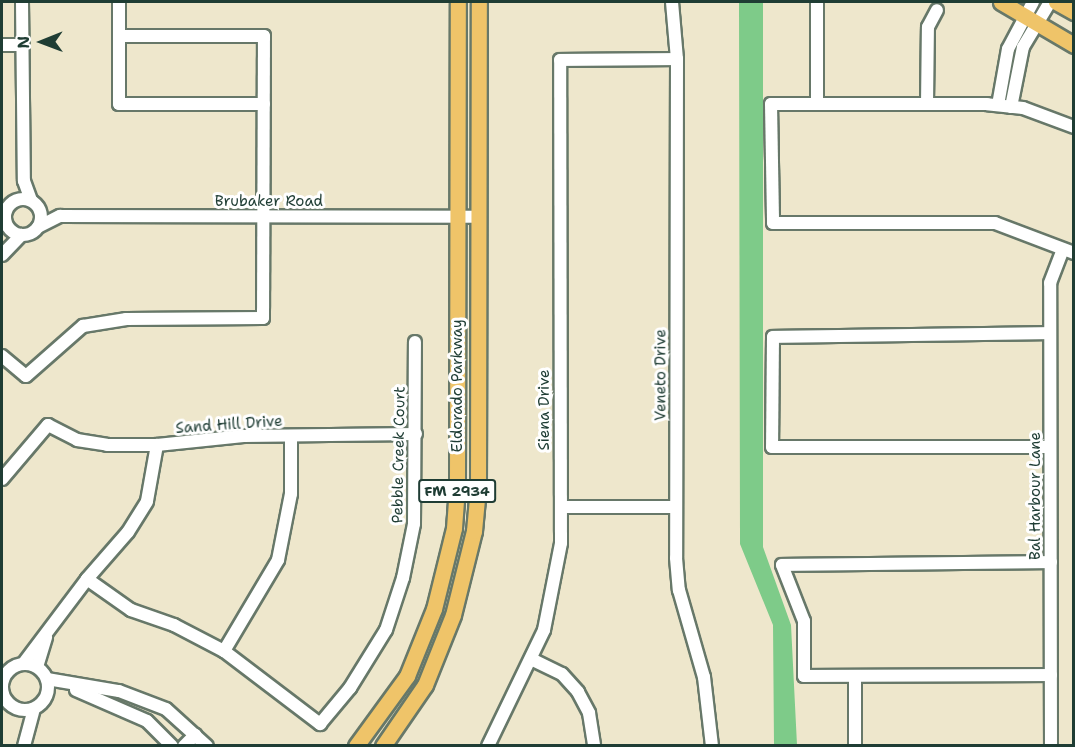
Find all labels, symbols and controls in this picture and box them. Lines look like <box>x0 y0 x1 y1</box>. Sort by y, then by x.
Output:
north arrow <box>12 12 72 72</box>
text: N <box>13 36 34 49</box>
street label: Brubaker Road <box>215 193 323 211</box>
street label: Eldorado Parkway <box>449 319 467 453</box>
street label: Veneto Drive <box>652 329 670 421</box>
street label: Siena Drive <box>536 369 554 451</box>
street label: Pebble Creek Court <box>389 386 409 524</box>
street label: Sand Hill Drive <box>175 412 283 438</box>
street label: Bal Harbour Lane <box>1027 432 1045 560</box>
road number: FM 2934 <box>418 480 496 502</box>

